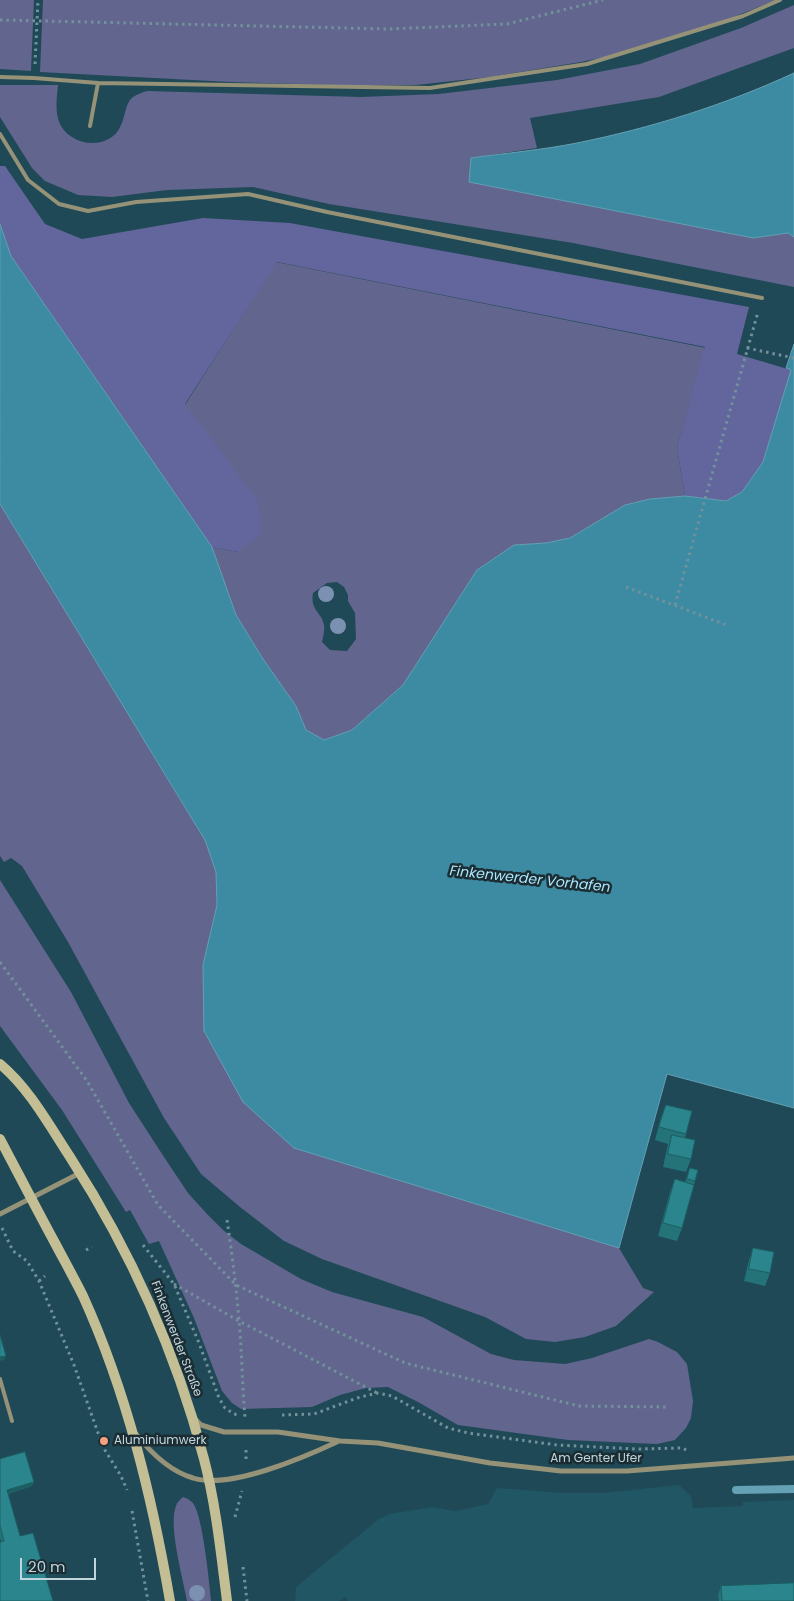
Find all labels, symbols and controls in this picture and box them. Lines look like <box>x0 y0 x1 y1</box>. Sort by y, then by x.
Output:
water label: Finkenwerder Vorhafen <box>449 863 611 897</box>
street label: Finkenwerder Straße <box>147 1279 205 1399</box>
place label: Aluminiumwerk <box>114 1434 207 1448</box>
marker: Aluminiumwerk <box>98 1435 110 1447</box>
street label: Am Genter Ufer <box>550 1452 642 1466</box>
scale bar <box>22 1548 99 1580</box>
text: 20 m <box>28 1556 66 1577</box>

